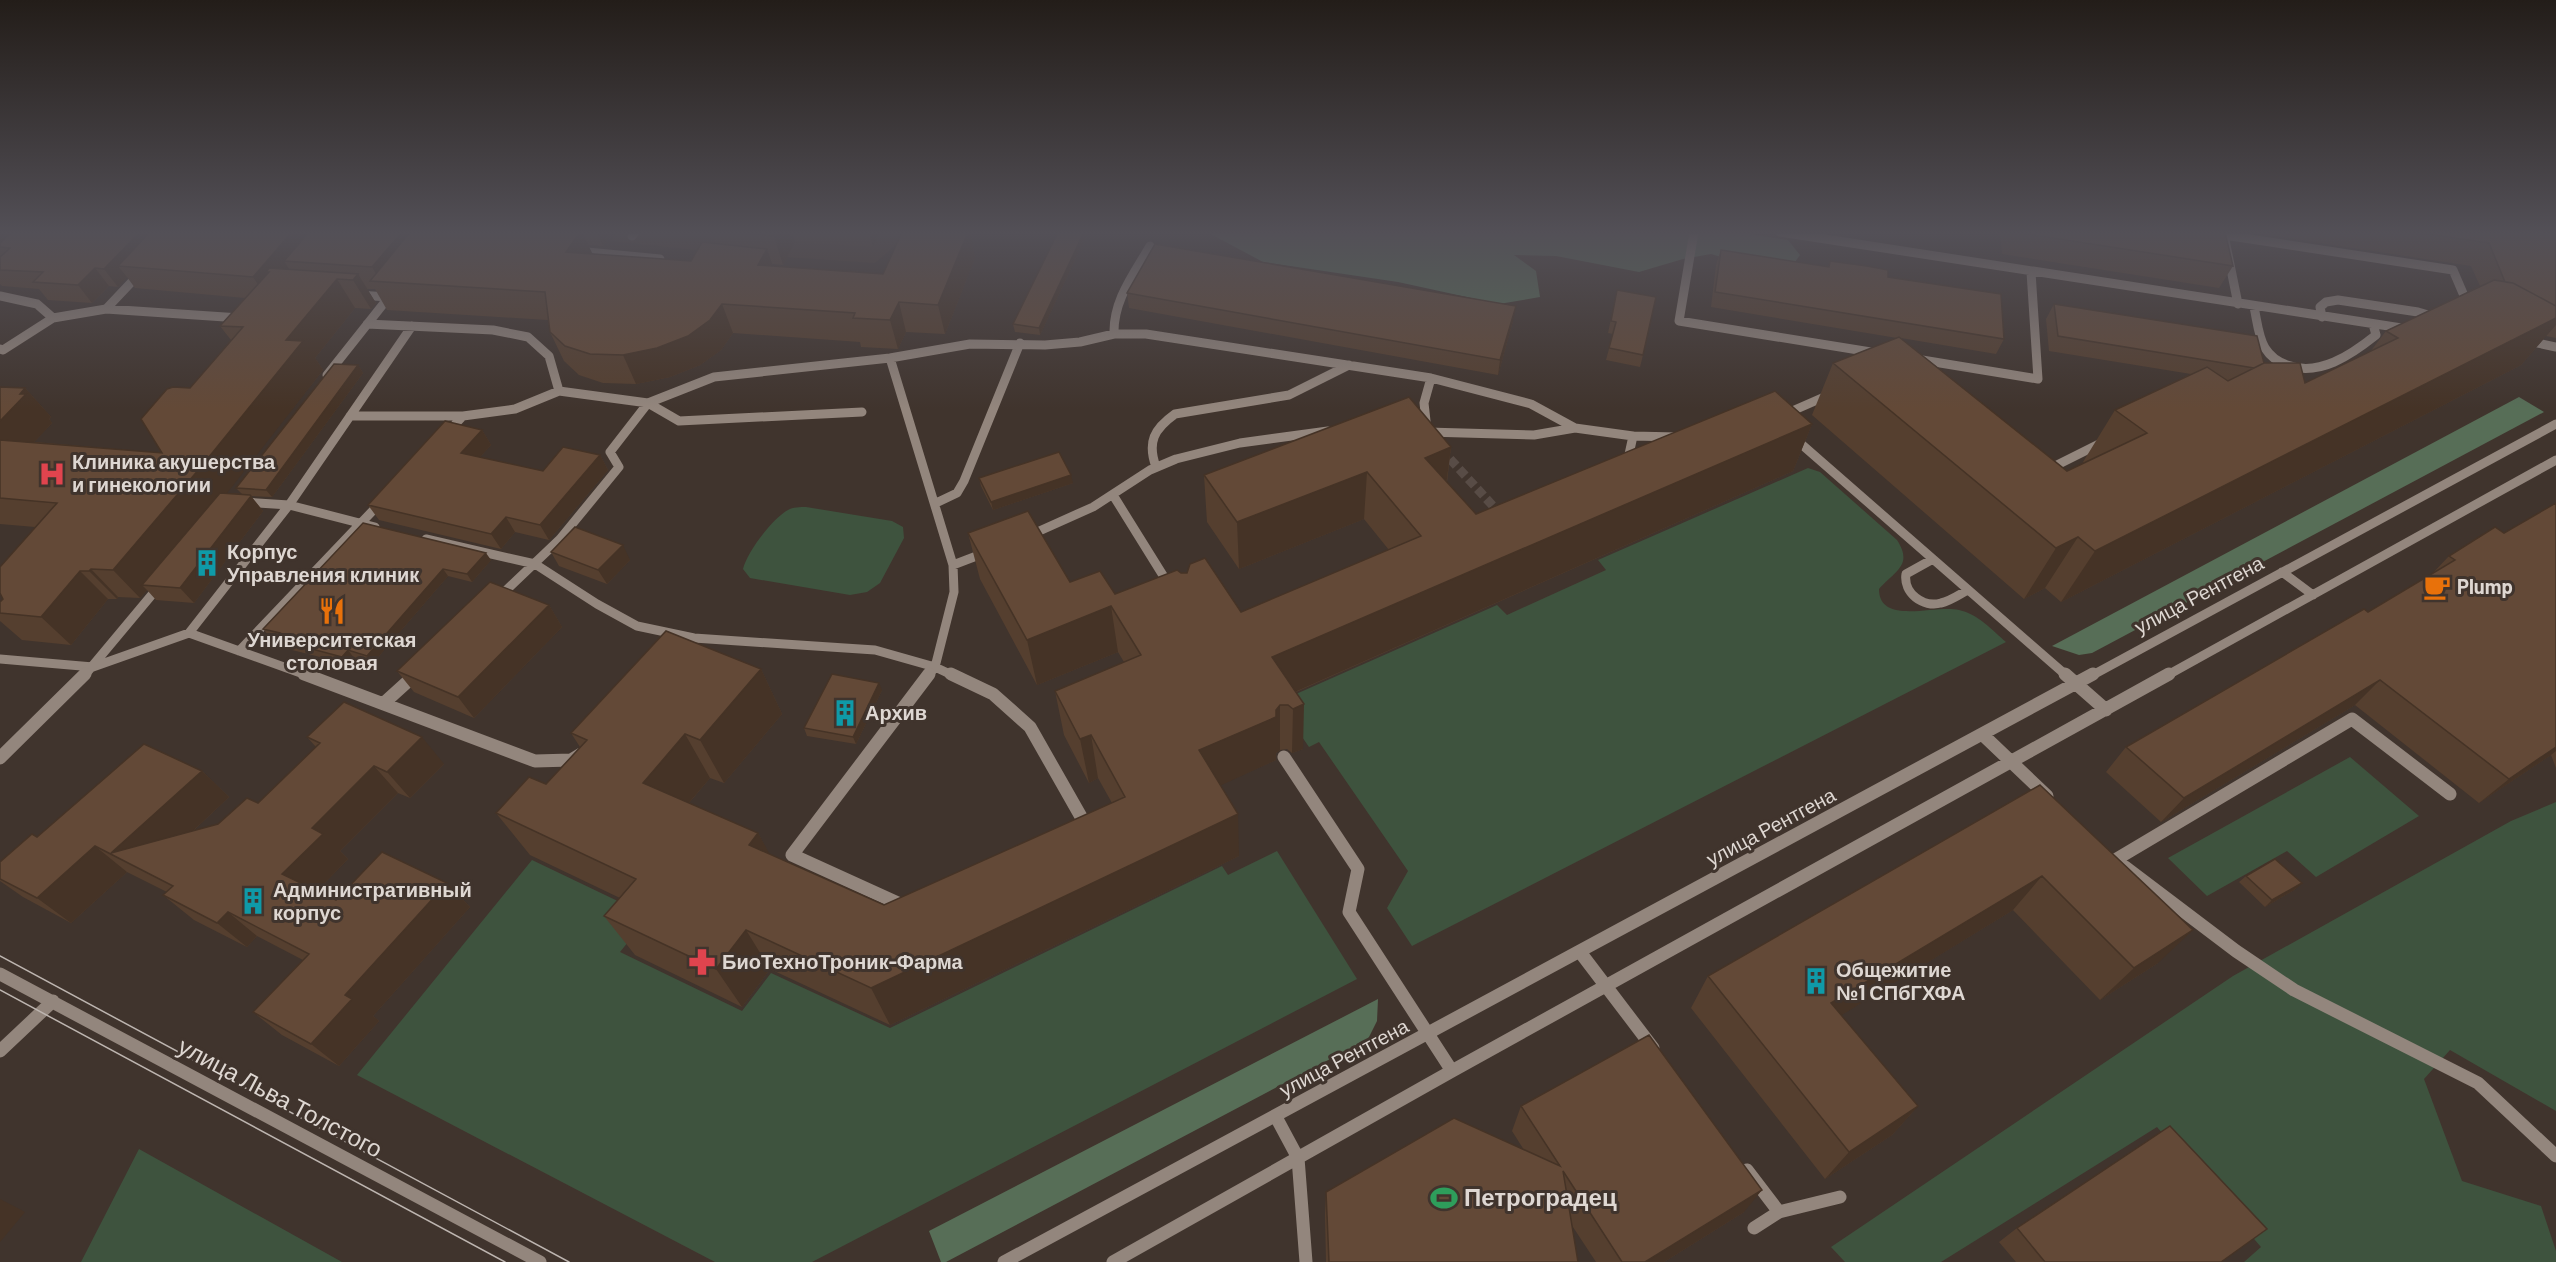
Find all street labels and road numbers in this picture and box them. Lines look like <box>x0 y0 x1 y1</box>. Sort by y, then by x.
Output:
street label: улица Рентгена <box>2130 550 2268 638</box>
street label: улица Рентгена <box>1702 782 1840 870</box>
street label: улица Рентгена <box>1275 1013 1413 1101</box>
street label: улица Льва Толстого <box>174 1031 388 1163</box>

